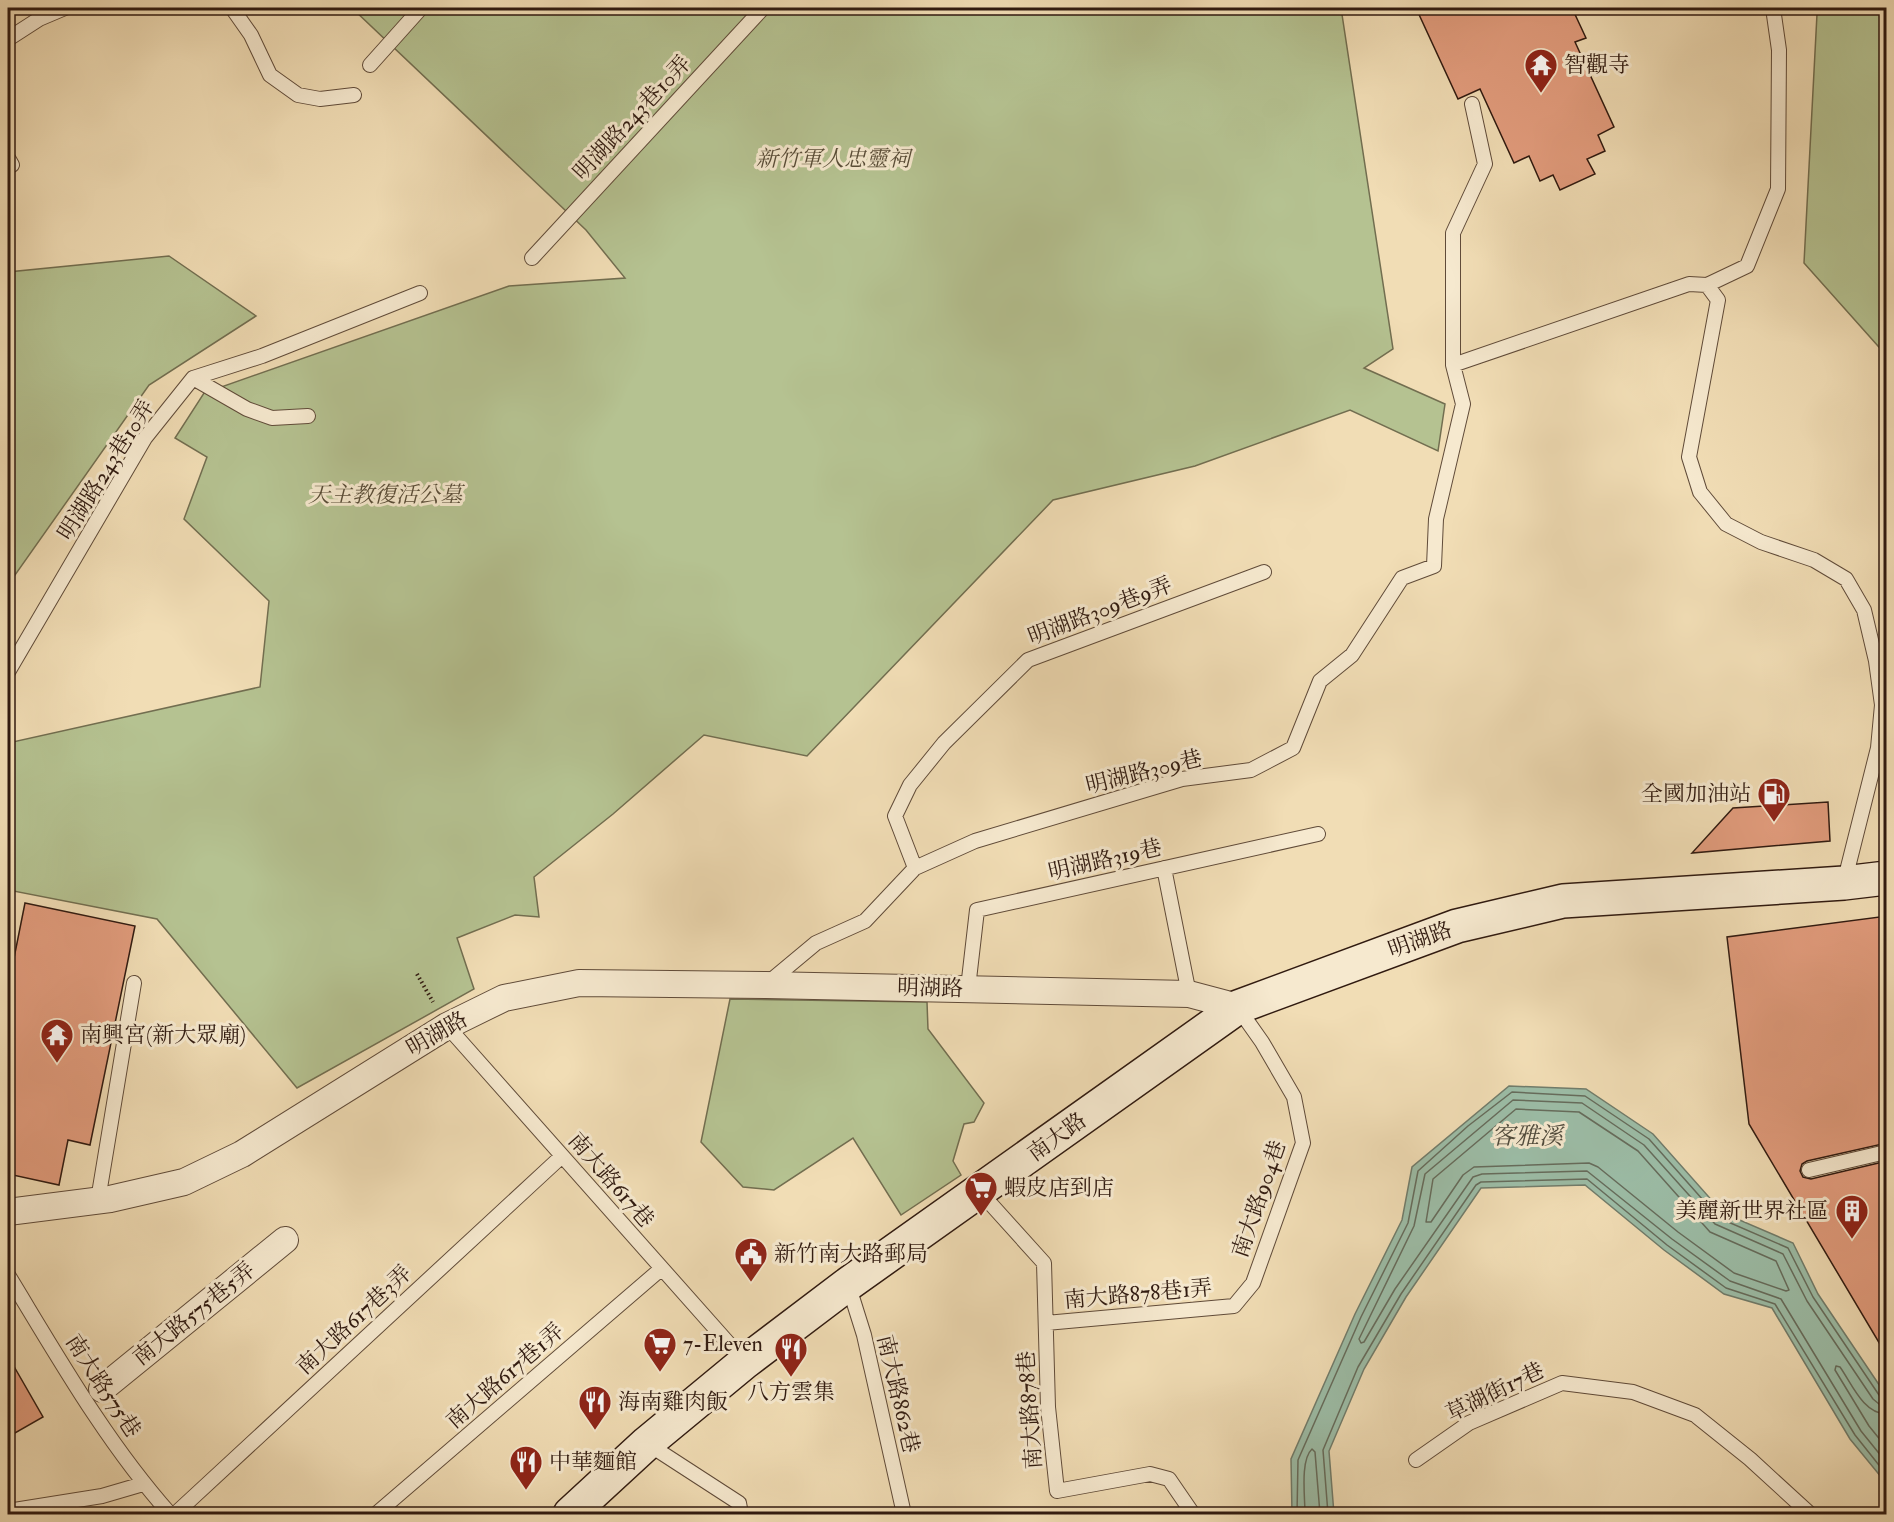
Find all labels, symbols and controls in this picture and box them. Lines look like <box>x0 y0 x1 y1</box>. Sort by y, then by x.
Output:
temple icon: 智觀寺 <box>1523 47 1559 94</box>
street label: 明湖路243巷10弄 <box>567 50 697 186</box>
place label: 智觀寺 <box>1564 51 1630 79</box>
park label: 新竹軍人忠靈祠 <box>756 145 914 173</box>
street label: 明湖路243巷10弄 <box>52 395 160 545</box>
park label: 天主教復活公墓 <box>308 481 466 509</box>
street label: 明湖路309巷9弄 <box>1024 571 1176 651</box>
street label: 明湖路309巷 <box>1083 744 1205 800</box>
fuel station icon: 全國加油站 <box>1756 776 1792 823</box>
place label: 全國加油站 <box>1641 780 1751 808</box>
street label: 明湖路319巷 <box>1046 833 1164 887</box>
street label: 明湖路 <box>1384 916 1456 964</box>
street label: 明湖路 <box>897 973 963 1003</box>
street label: 明湖路 <box>401 1005 473 1063</box>
temple icon: 南興宮(新大眾廟) <box>39 1017 75 1064</box>
place label: 南興宮(新大眾廟) <box>80 1021 246 1049</box>
street label: 南大路 <box>1022 1106 1092 1168</box>
water label: 客雅溪 <box>1491 1121 1566 1152</box>
street label: 南大路617巷 <box>562 1127 660 1233</box>
street label: 南大路904巷 <box>1226 1137 1292 1261</box>
supermarket icon: 蝦皮店到店 <box>963 1170 999 1217</box>
place label: 蝦皮店到店 <box>1004 1174 1114 1202</box>
building icon: 美麗新世界社區 <box>1834 1193 1870 1240</box>
place label: 美麗新世界社區 <box>1675 1197 1829 1225</box>
public building icon: 新竹南大路郵局 <box>733 1236 769 1283</box>
place label: 新竹南大路郵局 <box>774 1240 928 1268</box>
street label: 南大路575巷5弄 <box>127 1256 261 1372</box>
street label: 南大路617巷3弄 <box>291 1259 417 1381</box>
street label: 南大路878巷1弄 <box>1063 1274 1213 1314</box>
street label: 南大路617巷1弄 <box>440 1317 570 1435</box>
supermarket icon: 7-Eleven <box>642 1326 678 1373</box>
street label: 南大路575巷 <box>59 1329 147 1443</box>
place label: 7-Eleven <box>683 1330 763 1358</box>
restaurant icon: 八方雲集 <box>773 1331 809 1378</box>
street label: 南大路862巷 <box>871 1332 925 1456</box>
street label: 南大路878巷 <box>1012 1350 1048 1470</box>
street label: 草湖街17巷 <box>1441 1356 1549 1428</box>
place label: 八方雲集 <box>747 1378 835 1406</box>
restaurant icon: 海南雞肉飯 <box>577 1384 613 1431</box>
place label: 海南雞肉飯 <box>618 1388 728 1416</box>
restaurant icon: 中華麵館 <box>508 1444 544 1491</box>
place label: 中華麵館 <box>549 1448 637 1476</box>

